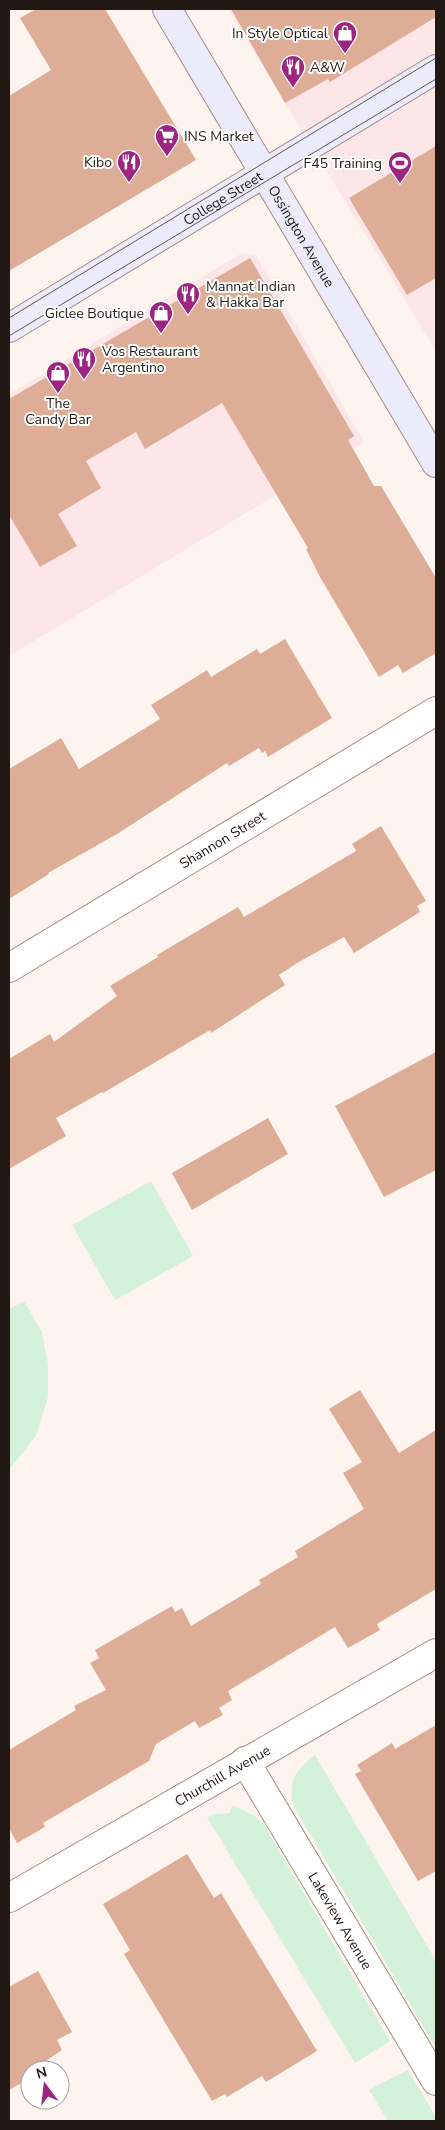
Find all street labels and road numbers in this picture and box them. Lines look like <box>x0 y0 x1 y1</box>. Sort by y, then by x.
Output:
street label: College Street <box>179 167 266 230</box>
street label: Ossington Avenue <box>264 182 339 291</box>
street label: Shannon Street <box>176 806 269 873</box>
street label: Churchill Avenue <box>171 1741 274 1811</box>
street label: Lakeview Avenue <box>304 1869 377 1973</box>

